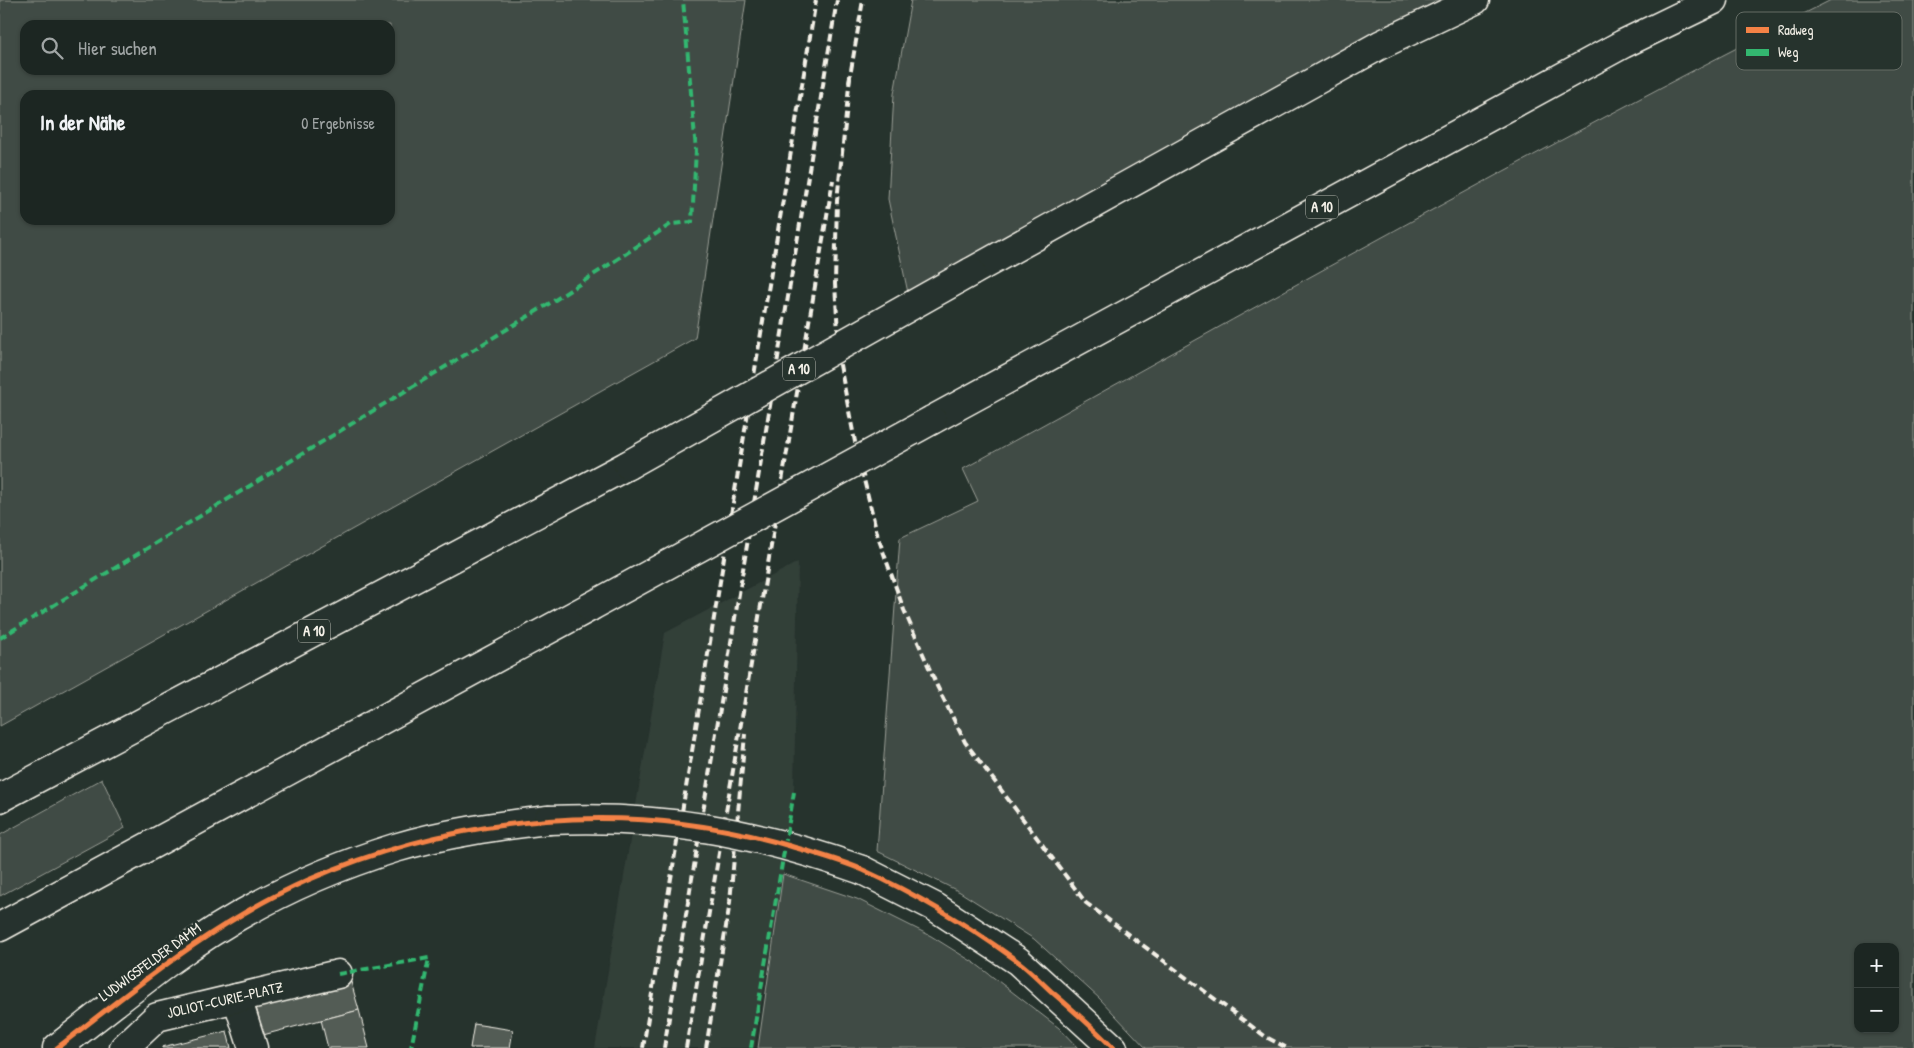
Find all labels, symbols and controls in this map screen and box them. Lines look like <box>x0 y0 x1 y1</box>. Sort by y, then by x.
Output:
legend <box>1736 12 1902 70</box>
search box <box>20 20 395 75</box>
text: Radweg <box>1778 20 1814 40</box>
icon: search <box>38 34 66 62</box>
text: Hier suchen <box>78 35 157 61</box>
text: Weg <box>1778 42 1798 62</box>
text: In der Nähe <box>40 108 125 137</box>
text: 0 Ergebnisse <box>301 112 375 134</box>
road number: A 10 <box>1306 196 1338 218</box>
road number: A 10 <box>783 358 815 380</box>
road number: A 10 <box>298 620 330 642</box>
street label: LUDWIGSFELDER DAMM <box>94 917 205 1006</box>
map controls <box>1854 943 1899 1033</box>
button: + <box>1854 943 1899 988</box>
street label: JOLIOT-CURIE-PLATZ <box>165 976 285 1023</box>
button: − <box>1854 988 1899 1033</box>

